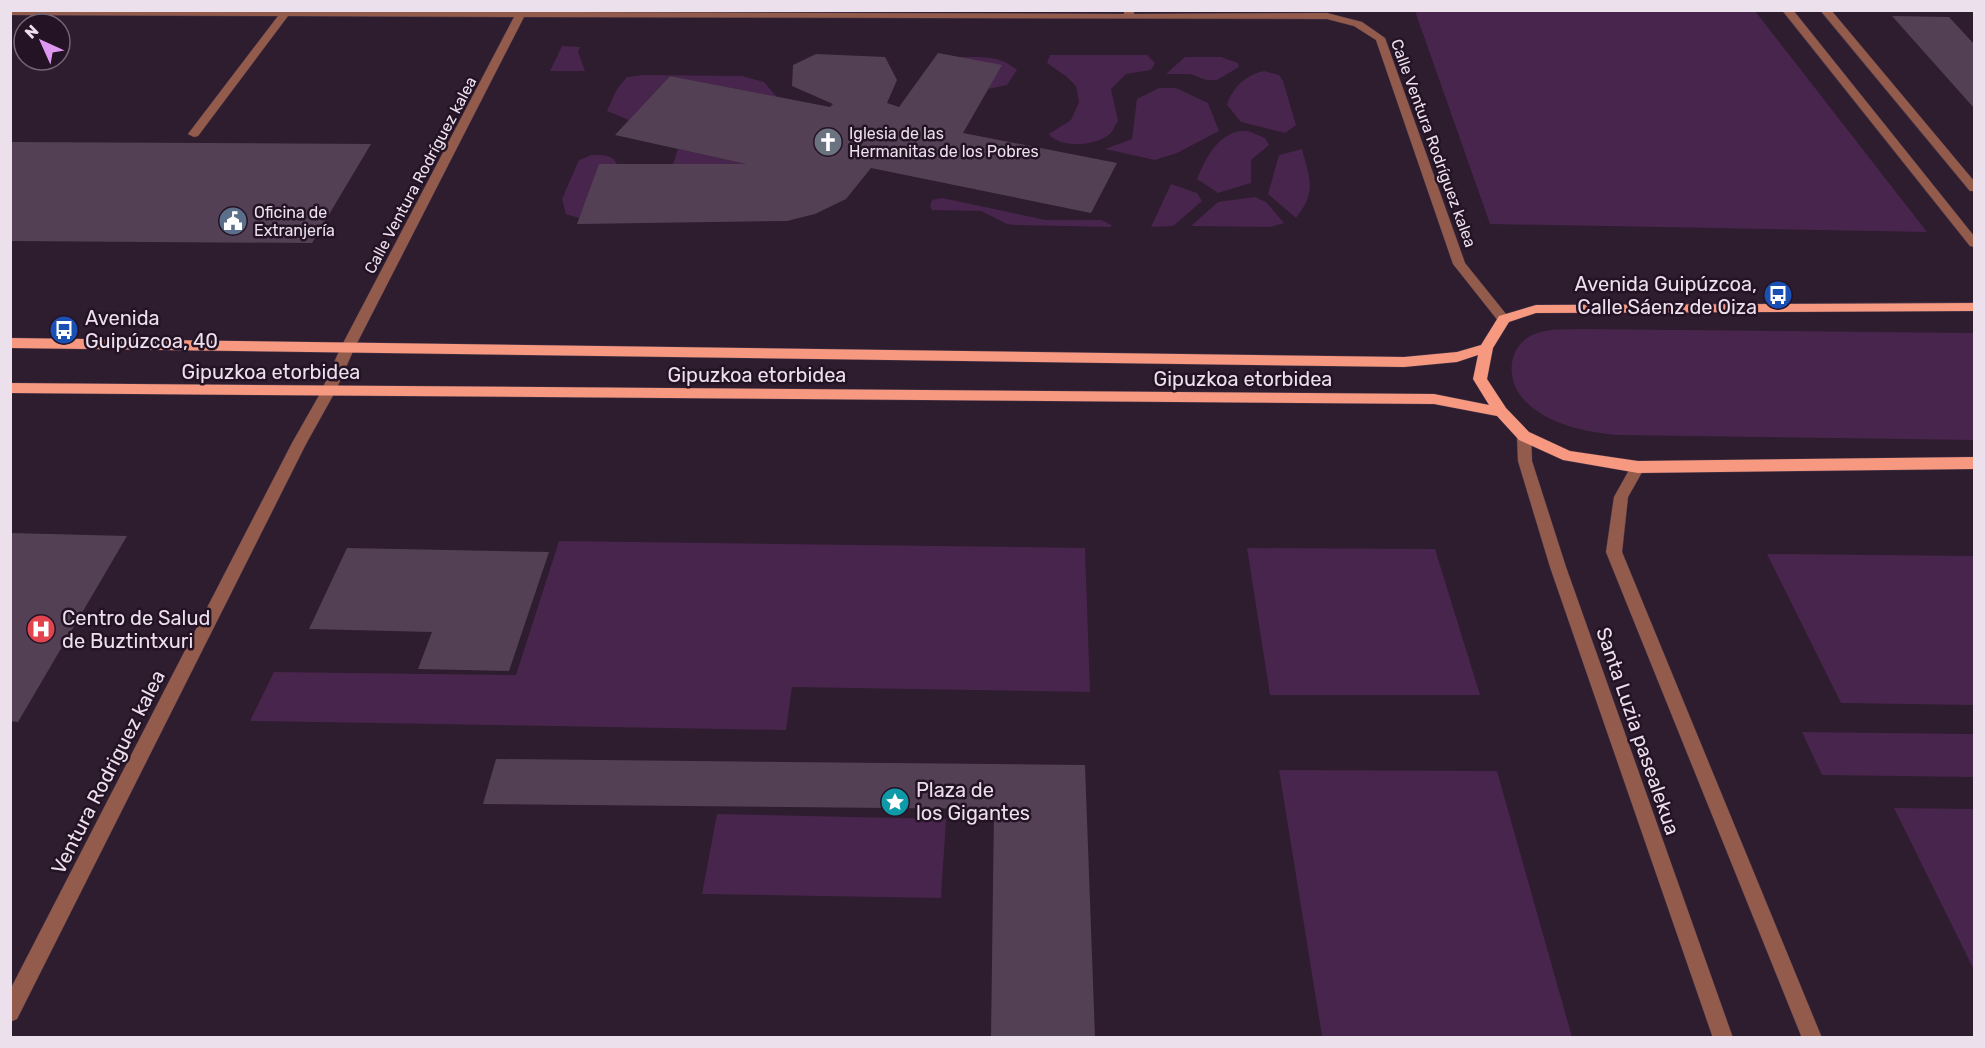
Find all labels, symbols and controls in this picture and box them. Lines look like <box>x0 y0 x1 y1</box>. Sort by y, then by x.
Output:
north arrow <box>12 12 72 72</box>
text: N <box>21 21 43 43</box>
street label: Calle Ventura Rodríguez kalea <box>1387 36 1480 250</box>
street label: Calle Ventura Rodríguez kalea <box>360 74 481 277</box>
place label: Iglesia de las Hermanitas de los Pobres <box>849 124 1039 161</box>
church icon: Iglesia de las Hermanitas de los Pobres <box>812 126 844 158</box>
place label: Oficina de Extranjería <box>254 203 335 240</box>
public building icon: Oficina de Extranjería <box>217 205 249 237</box>
place label: Avenida Guipúzcoa, Calle Sáenz de Oiza <box>1574 272 1757 319</box>
bus stop icon: Avenida Guipúzcoa, Calle Sáenz de Oiza <box>1762 279 1794 311</box>
place label: Avenida Guipúzcoa, 40 <box>85 306 218 353</box>
bus stop icon: Avenida Guipúzcoa, 40 <box>48 314 80 346</box>
street label: Gipuzkoa etorbidea <box>182 360 360 384</box>
street label: Gipuzkoa etorbidea <box>668 363 846 387</box>
street label: Gipuzkoa etorbidea <box>1154 367 1332 391</box>
place label: Centro de Salud de Buztintxuri <box>62 606 210 653</box>
hospital icon: Centro de Salud de Buztintxuri <box>25 613 57 645</box>
street label: Santa Luzia pasealekua <box>1591 624 1685 838</box>
street label: Ventura Rodriguez kalea <box>46 666 170 878</box>
place label: Plaza de los Gigantes <box>916 778 1030 825</box>
place icon: Plaza de los Gigantes <box>879 786 911 818</box>

